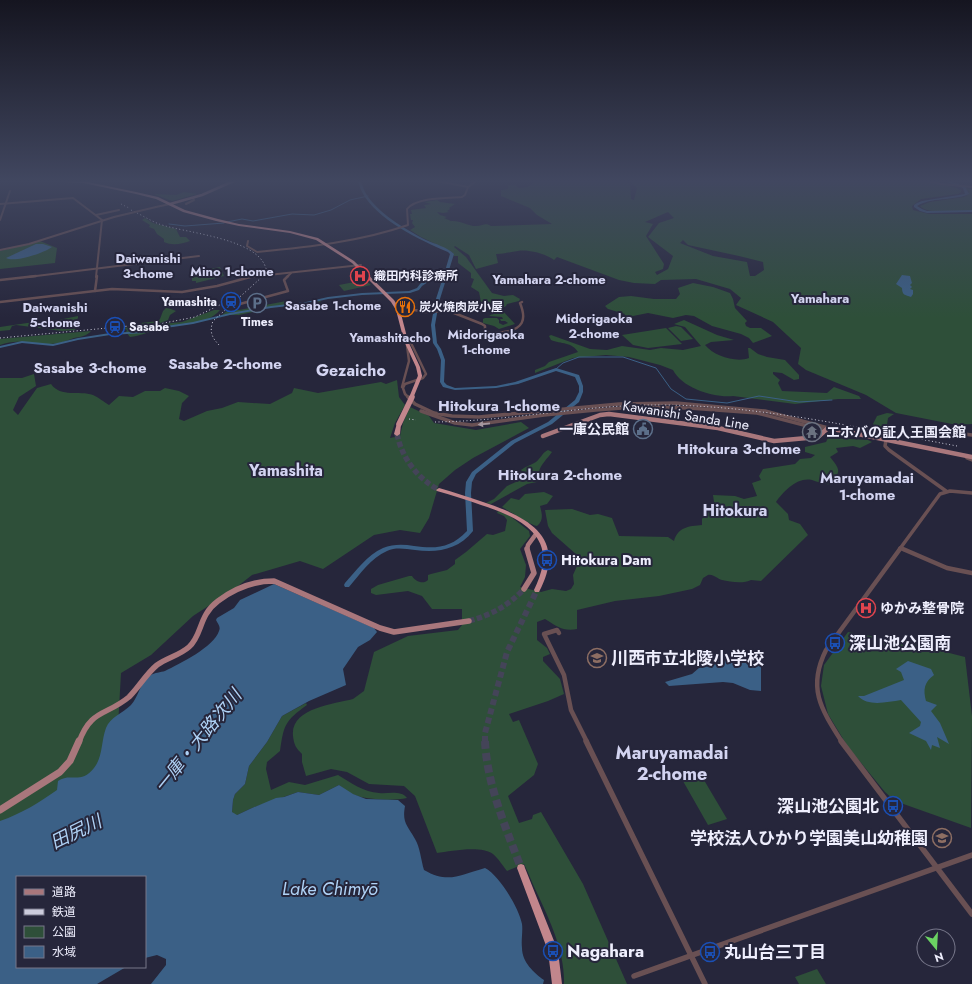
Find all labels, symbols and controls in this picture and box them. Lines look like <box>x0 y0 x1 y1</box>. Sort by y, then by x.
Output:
district label: Daiwanishi 3-chome <box>115 249 181 283</box>
district label: Mino 1-chome <box>190 262 274 281</box>
hospital icon: 織田内科診療所 <box>349 265 371 287</box>
place label: 織田内科診療所 <box>374 267 458 285</box>
district label: Yamahara 2-chome <box>491 270 606 289</box>
district label: Yamahara <box>790 289 849 308</box>
station icon: Yamashita <box>220 291 242 313</box>
parking icon: Times <box>246 292 268 314</box>
place label: Yamashita <box>161 293 217 311</box>
district label: Sasabe 1-chome <box>285 296 382 315</box>
restaurant icon: 炭火焼肉炭小屋 <box>394 296 416 318</box>
district label: Daiwanishi 5-chome <box>22 298 88 332</box>
place label: 炭火焼肉炭小屋 <box>419 298 503 316</box>
district label: Midorigaoka 2-chome <box>556 309 632 343</box>
place label: Times <box>241 313 274 331</box>
station icon: Sasabe <box>104 316 126 338</box>
place label: Sasabe <box>129 318 169 336</box>
district label: Midorigaoka 1-chome <box>448 325 524 359</box>
district label: Yamashitacho <box>348 328 431 347</box>
district label: Sasabe 2-chome <box>168 353 282 375</box>
district label: Sasabe 3-chome <box>33 357 147 379</box>
district label: Gezaicho <box>316 359 386 382</box>
district label: Hitokura 1-chome <box>438 395 560 417</box>
street label: Kawanishi Sanda Line <box>621 395 751 435</box>
public building icon: 一庫公民館 <box>632 418 654 440</box>
place label: 一庫公民館 <box>559 419 629 439</box>
one-way arrow <box>478 421 490 428</box>
temple icon: エホバの証人王国会館 <box>801 421 823 443</box>
place label: エホバの証人王国会館 <box>826 422 966 442</box>
district label: Hitokura 3-chome <box>677 438 801 460</box>
district label: Yamashita <box>248 459 323 482</box>
district label: Hitokura 2-chome <box>498 464 623 486</box>
district label: Maruyamadai 1-chome <box>820 467 914 506</box>
district label: Hitokura <box>703 499 768 522</box>
bus stop icon: Hitokura Dam <box>536 549 558 571</box>
place label: Hitokura Dam <box>561 550 651 570</box>
hospital icon: ゆかみ整骨院 <box>855 597 877 619</box>
place label: ゆかみ整骨院 <box>880 598 964 618</box>
place label: 深山池公園南 <box>849 631 951 655</box>
bus stop icon: 深山池公園南 <box>824 632 846 654</box>
place label: 川西市立北陵小学校 <box>611 646 764 670</box>
school or university icon: 川西市立北陵小学校 <box>586 647 608 669</box>
water label: 一庫・大路次川 <box>148 682 249 798</box>
district label: Maruyamadai 2-chome <box>616 740 728 787</box>
place label: 深山池公園北 <box>777 794 879 818</box>
bus stop icon: 深山池公園北 <box>882 795 904 817</box>
water label: 田尻川 <box>46 808 108 856</box>
place label: 学校法人ひかり学園美山幼稚園 <box>690 826 928 850</box>
school or university icon: 学校法人ひかり学園美山幼稚園 <box>931 827 953 849</box>
legend <box>16 876 146 968</box>
water label: Lake Chimyō <box>282 876 378 902</box>
text: 道路 <box>52 883 76 901</box>
text: 鉄道 <box>52 903 76 921</box>
text: 公園 <box>52 923 76 941</box>
north arrow <box>916 928 956 968</box>
place label: Nagahara <box>567 939 644 963</box>
bus stop icon: Nagahara <box>542 940 564 962</box>
place label: 丸山台三丁目 <box>724 940 826 964</box>
bus stop icon: 丸山台三丁目 <box>699 941 721 963</box>
text: 水域 <box>52 943 76 961</box>
text: N <box>932 949 946 966</box>

